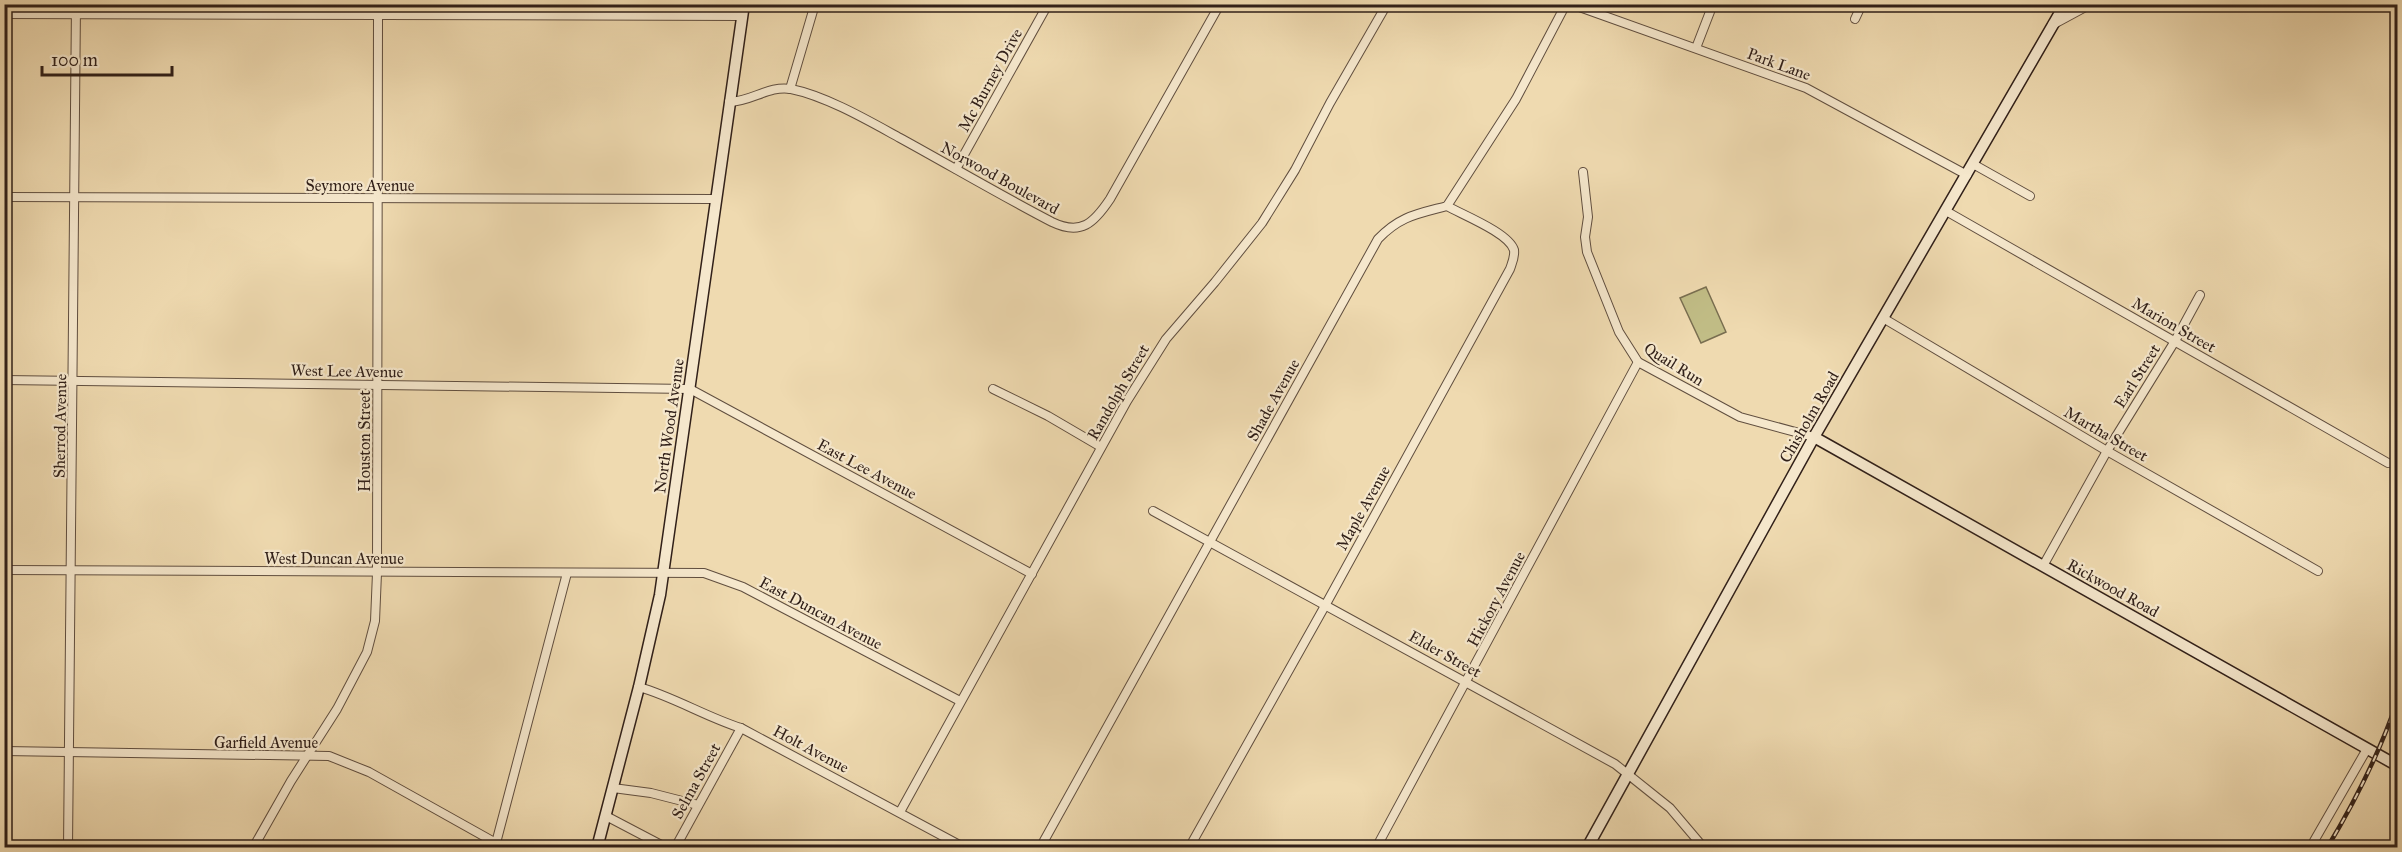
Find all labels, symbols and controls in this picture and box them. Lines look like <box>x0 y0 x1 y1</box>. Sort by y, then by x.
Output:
street label: Mc Burney Drive <box>954 25 1026 135</box>
scale bar <box>42 39 172 77</box>
street label: Park Lane <box>1745 44 1814 84</box>
text: 100 m <box>51 49 98 71</box>
street label: Norwood Boulevard <box>938 138 1062 218</box>
street label: Seymore Avenue <box>306 176 415 195</box>
street label: Marion Street <box>2129 293 2220 357</box>
street label: Quail Run <box>1641 338 1708 390</box>
street label: Earl Street <box>2110 340 2164 411</box>
street label: Randolph Street <box>1083 341 1153 443</box>
street label: Shade Avenue <box>1243 355 1304 444</box>
street label: North Wood Avenue <box>650 357 688 495</box>
street label: West Lee Avenue <box>290 361 404 381</box>
street label: Chisholm Road <box>1775 368 1843 466</box>
street label: Sherrod Avenue <box>50 373 70 478</box>
street label: Houston Street <box>355 390 374 492</box>
street label: Martha Street <box>2061 402 2152 466</box>
street label: East Lee Avenue <box>814 435 920 503</box>
street label: Maple Avenue <box>1332 462 1394 554</box>
street label: Hickory Avenue <box>1463 548 1529 650</box>
street label: West Duncan Avenue <box>264 549 404 568</box>
street label: Rickwood Road <box>2064 555 2162 621</box>
street label: East Duncan Avenue <box>756 573 886 654</box>
street label: Elder Street <box>1406 626 1485 682</box>
street label: Holt Avenue <box>770 721 852 777</box>
street label: Garfield Avenue <box>214 733 318 752</box>
street label: Selma Street <box>667 740 725 822</box>

